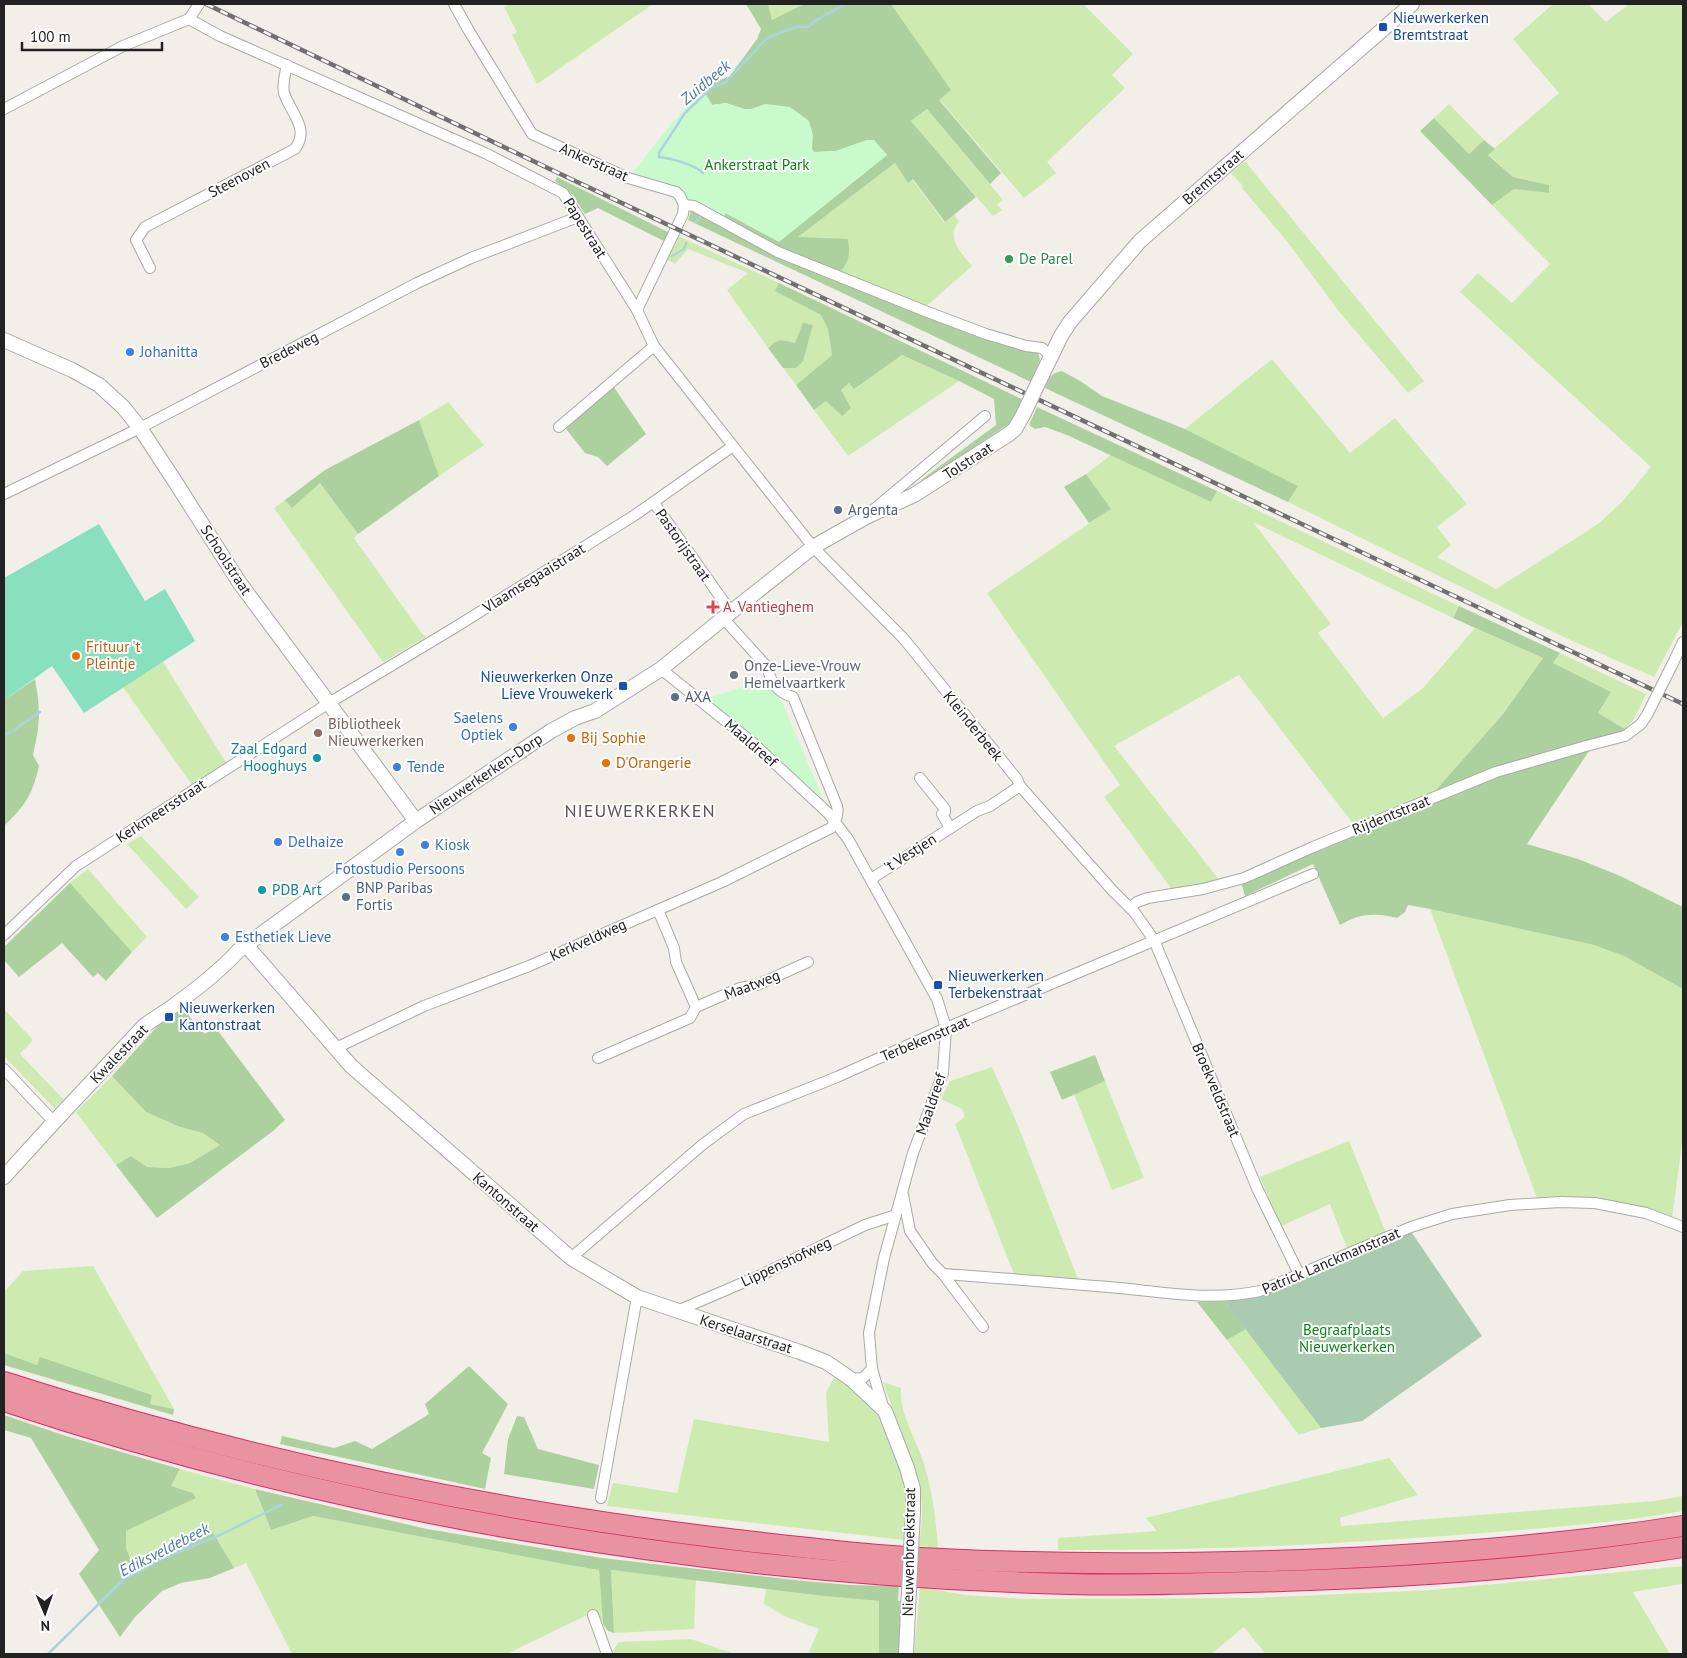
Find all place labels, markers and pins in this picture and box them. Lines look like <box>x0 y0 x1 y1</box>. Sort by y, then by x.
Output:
place label: Nieuwerkerken Bremtstraat <box>1393 8 1489 44</box>
marker: Nieuwerkerken Bremtstraat <box>1377 21 1389 33</box>
place label: De Parel <box>1019 249 1073 268</box>
marker: De Parel <box>1003 253 1015 265</box>
place label: Johanitta <box>139 342 198 361</box>
marker: Johanitta <box>124 346 136 358</box>
place label: Argenta <box>848 500 898 519</box>
marker: Argenta <box>832 504 844 516</box>
place label: A. Vantieghem <box>723 597 814 616</box>
marker: A. Vantieghem <box>707 601 719 613</box>
place label: Frituur 't Pleintje <box>86 637 141 673</box>
marker: Frituur 't Pleintje <box>70 650 82 662</box>
place label: Onze-Lieve-Vrouw Hemelvaartkerk <box>744 656 861 692</box>
place label: Nieuwerkerken Onze Lieve Vrouwekerk <box>480 667 614 703</box>
marker: Onze-Lieve-Vrouw Hemelvaartkerk <box>728 669 740 681</box>
marker: Nieuwerkerken Onze Lieve Vrouwekerk <box>617 680 629 692</box>
place label: AXA <box>685 687 711 706</box>
marker: AXA <box>669 691 681 703</box>
place label: Saelens Optiek <box>453 708 504 744</box>
place label: Bibliotheek Nieuwerkerken <box>328 714 424 750</box>
marker: Saelens Optiek <box>507 721 519 733</box>
marker: Bibliotheek Nieuwerkerken <box>312 727 324 739</box>
place label: Bij Sophie <box>581 728 646 747</box>
marker: Bij Sophie <box>565 732 577 744</box>
place label: Zaal Edgard Hooghuys <box>231 739 307 775</box>
marker: Zaal Edgard Hooghuys <box>311 752 323 764</box>
place label: D'Orangerie <box>616 753 691 772</box>
place label: Tende <box>407 757 445 776</box>
marker: D'Orangerie <box>600 757 612 769</box>
marker: Tende <box>391 761 403 773</box>
place label: Delhaize <box>288 832 344 851</box>
place label: Kiosk <box>435 835 471 854</box>
marker: Delhaize <box>272 836 284 848</box>
marker: Kiosk <box>419 839 431 851</box>
marker: Fotostudio Persoons <box>394 846 406 858</box>
place label: Fotostudio Persoons <box>335 859 465 878</box>
place label: BNP Paribas Fortis <box>356 878 433 914</box>
place label: PDB Art <box>272 880 322 899</box>
marker: PDB Art <box>256 884 268 896</box>
marker: BNP Paribas Fortis <box>340 891 352 903</box>
place label: Esthetiek Lieve <box>235 927 331 946</box>
marker: Esthetiek Lieve <box>219 931 231 943</box>
place label: Nieuwerkerken Terbekenstraat <box>948 966 1044 1002</box>
marker: Nieuwerkerken Terbekenstraat <box>932 979 944 991</box>
place label: Nieuwerkerken Kantonstraat <box>179 998 275 1034</box>
marker: Nieuwerkerken Kantonstraat <box>163 1011 175 1023</box>

